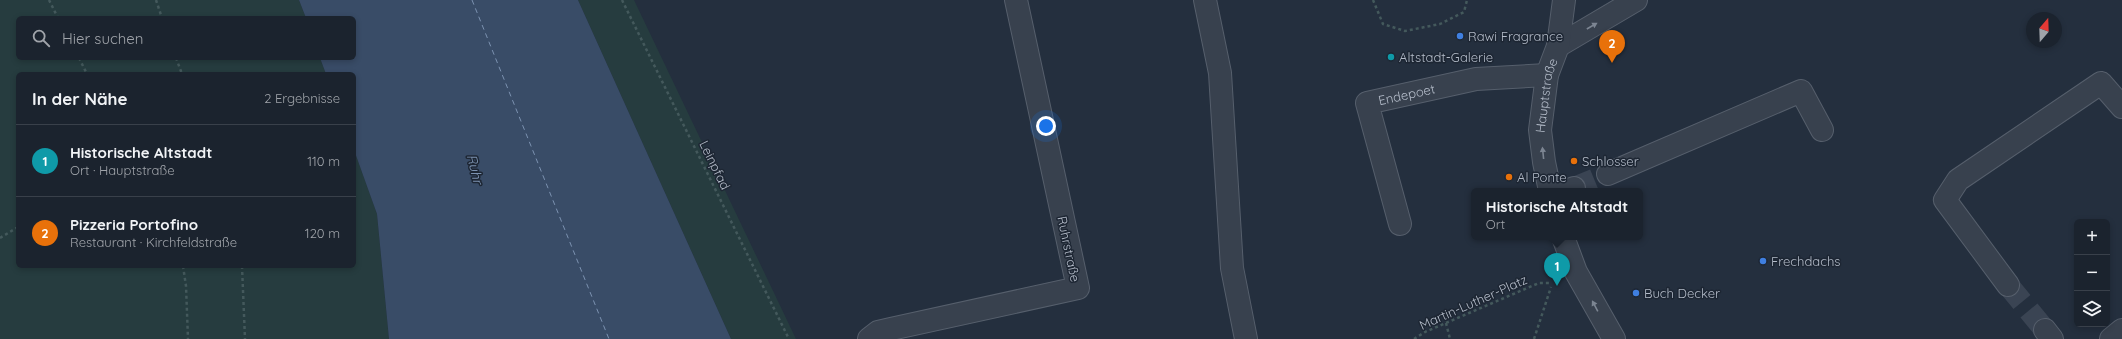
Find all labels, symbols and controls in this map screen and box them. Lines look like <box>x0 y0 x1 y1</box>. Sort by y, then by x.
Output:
north arrow <box>2026 12 2062 48</box>
search box <box>16 16 356 60</box>
one-way arrow <box>1587 22 1597 30</box>
icon: search <box>30 27 52 49</box>
place label: Rawi Fragrance <box>1468 28 1563 44</box>
text: Hier suchen <box>62 29 143 48</box>
pin: 2 <box>1599 30 1625 63</box>
marker: Rawi Fragrance <box>1455 31 1465 41</box>
place label: Altstadt-Galerie <box>1399 49 1493 65</box>
marker: Altstadt-Galerie <box>1386 52 1396 62</box>
street label: Hauptstraße <box>1532 56 1561 134</box>
street label: Endepoet <box>1377 80 1437 108</box>
text: In der Nähe <box>32 88 128 109</box>
text: 2 Ergebnisse <box>264 90 340 106</box>
your location <box>1036 116 1056 136</box>
street label: Leinpfad <box>696 138 734 192</box>
text: Historische Altstadt <box>70 143 212 162</box>
one-way arrow <box>1539 147 1546 159</box>
water label: Ruhr <box>463 152 488 188</box>
text: 1 <box>42 153 48 169</box>
text: 110 m <box>307 153 340 169</box>
place label: Schlosser <box>1582 153 1639 169</box>
marker: Schlosser <box>1569 156 1579 166</box>
text: Ort · Hauptstraße <box>70 162 175 178</box>
place label: Al Ponte <box>1517 169 1567 185</box>
marker: Al Ponte <box>1504 172 1514 182</box>
popup <box>1471 188 1643 240</box>
text: Historische Altstadt <box>1486 197 1628 216</box>
text: Pizzeria Portofino <box>70 215 198 234</box>
street label: Ruhrstraße <box>1054 215 1084 283</box>
text: Ort <box>1486 216 1505 232</box>
map controls <box>2074 219 2110 327</box>
button: + <box>2074 219 2110 255</box>
text: 2 <box>41 225 49 241</box>
text: 120 m <box>305 225 340 241</box>
text: Restaurant · Kirchfeldstraße <box>70 234 237 250</box>
pin: 1 <box>1544 253 1570 286</box>
place label: Frechdachs <box>1771 253 1840 269</box>
button: − <box>2074 255 2110 291</box>
marker: Frechdachs <box>1758 256 1768 266</box>
street label: Martin-Luther-Platz <box>1417 271 1529 333</box>
place label: Buch Decker <box>1644 285 1720 301</box>
marker: Buch Decker <box>1631 288 1641 298</box>
button: layers <box>2074 291 2110 327</box>
one-way arrow <box>1591 300 1598 311</box>

